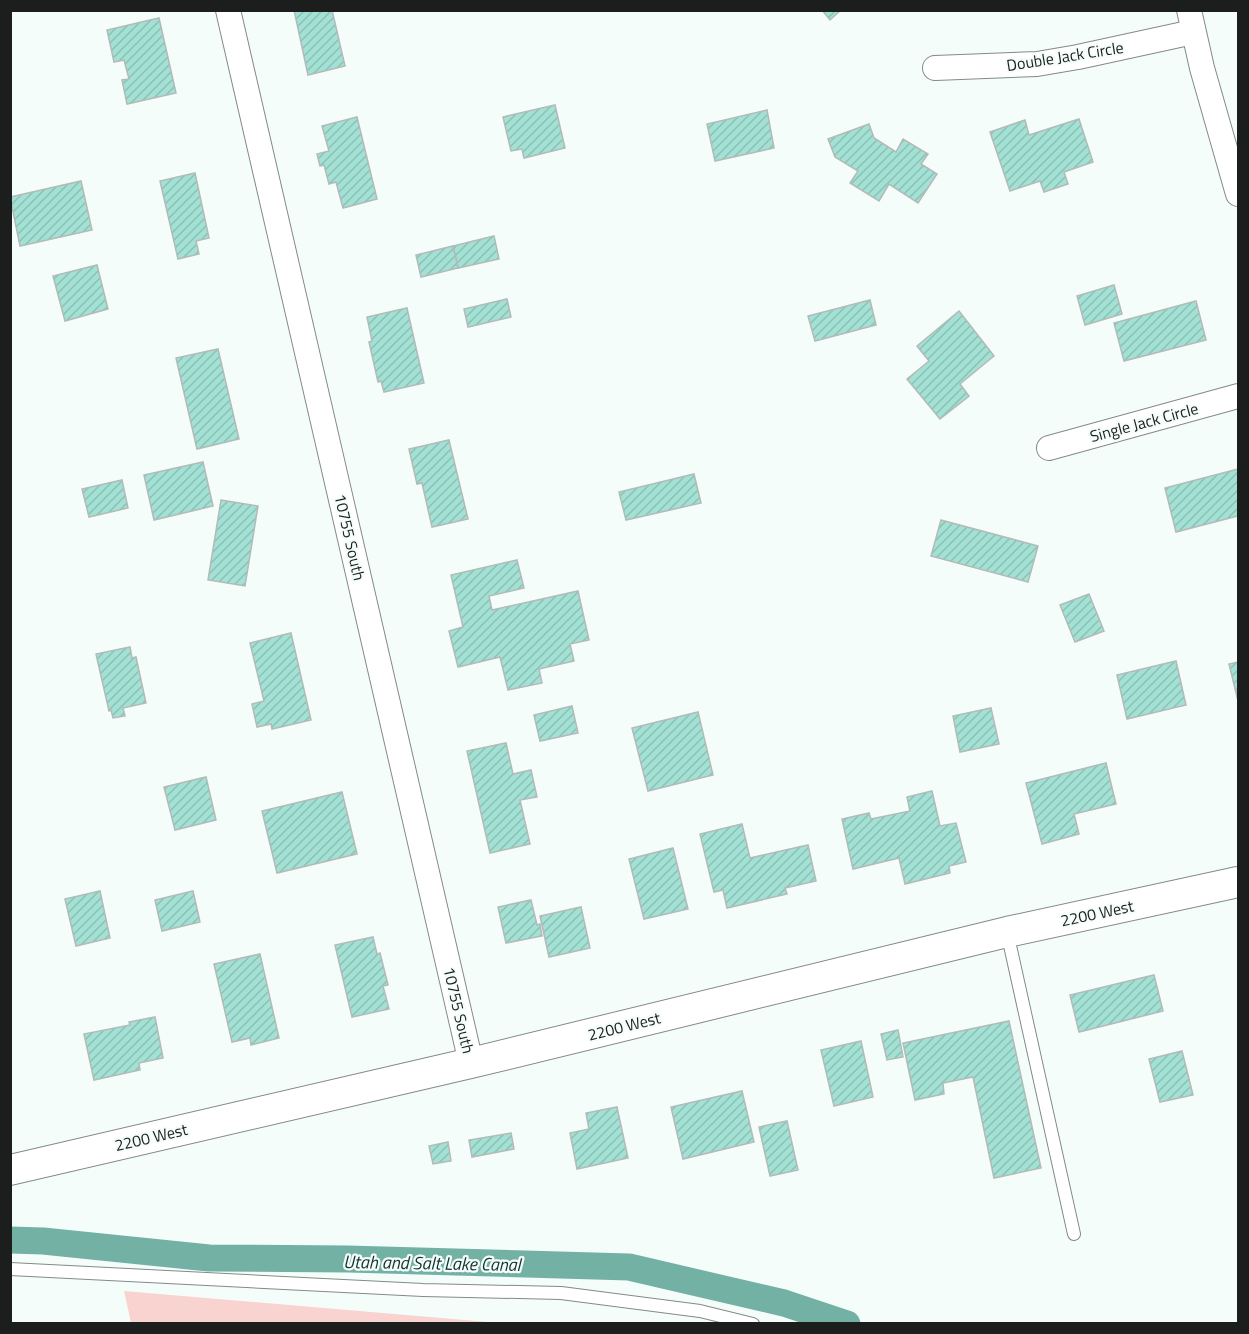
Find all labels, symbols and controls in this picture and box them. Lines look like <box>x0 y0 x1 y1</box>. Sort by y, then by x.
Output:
street label: Double Jack Circle <box>1005 35 1125 77</box>
street label: Single Jack Circle <box>1087 396 1201 448</box>
street label: 10755 South <box>328 491 372 583</box>
street label: 2200 West <box>1058 893 1136 932</box>
street label: 10755 South <box>437 964 481 1056</box>
street label: 2200 West <box>585 1005 663 1047</box>
street label: 2200 West <box>112 1117 190 1157</box>
water label: Utah and Salt Lake Canal <box>343 1248 523 1278</box>

